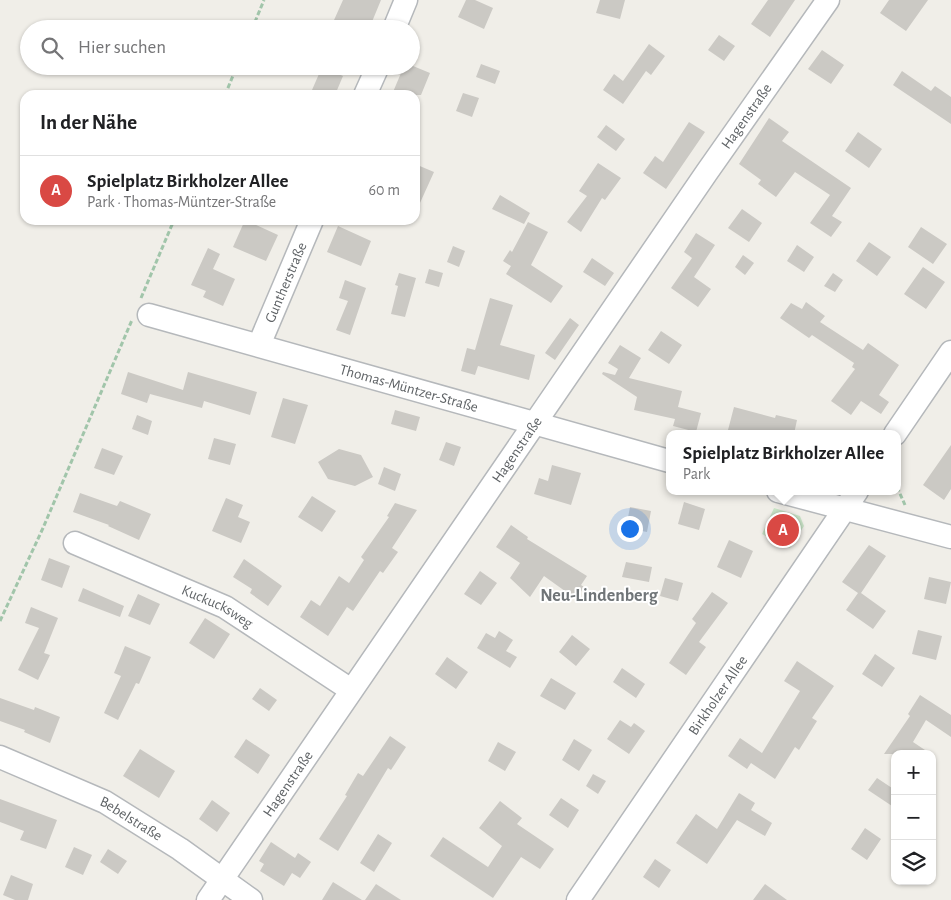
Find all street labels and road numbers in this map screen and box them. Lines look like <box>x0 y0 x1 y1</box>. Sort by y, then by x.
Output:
street label: Hagenstraße <box>718 81 774 152</box>
street label: Guntherstraße <box>262 240 309 325</box>
street label: Thomas-Müntzer-Straße <box>338 361 480 415</box>
street label: Hagenstraße <box>489 414 544 485</box>
street label: Kuckucksweg <box>180 582 256 631</box>
street label: Birkholzer Allee <box>685 653 750 738</box>
street label: Hagenstraße <box>260 748 315 819</box>
street label: Bebelstraße <box>98 793 165 843</box>

